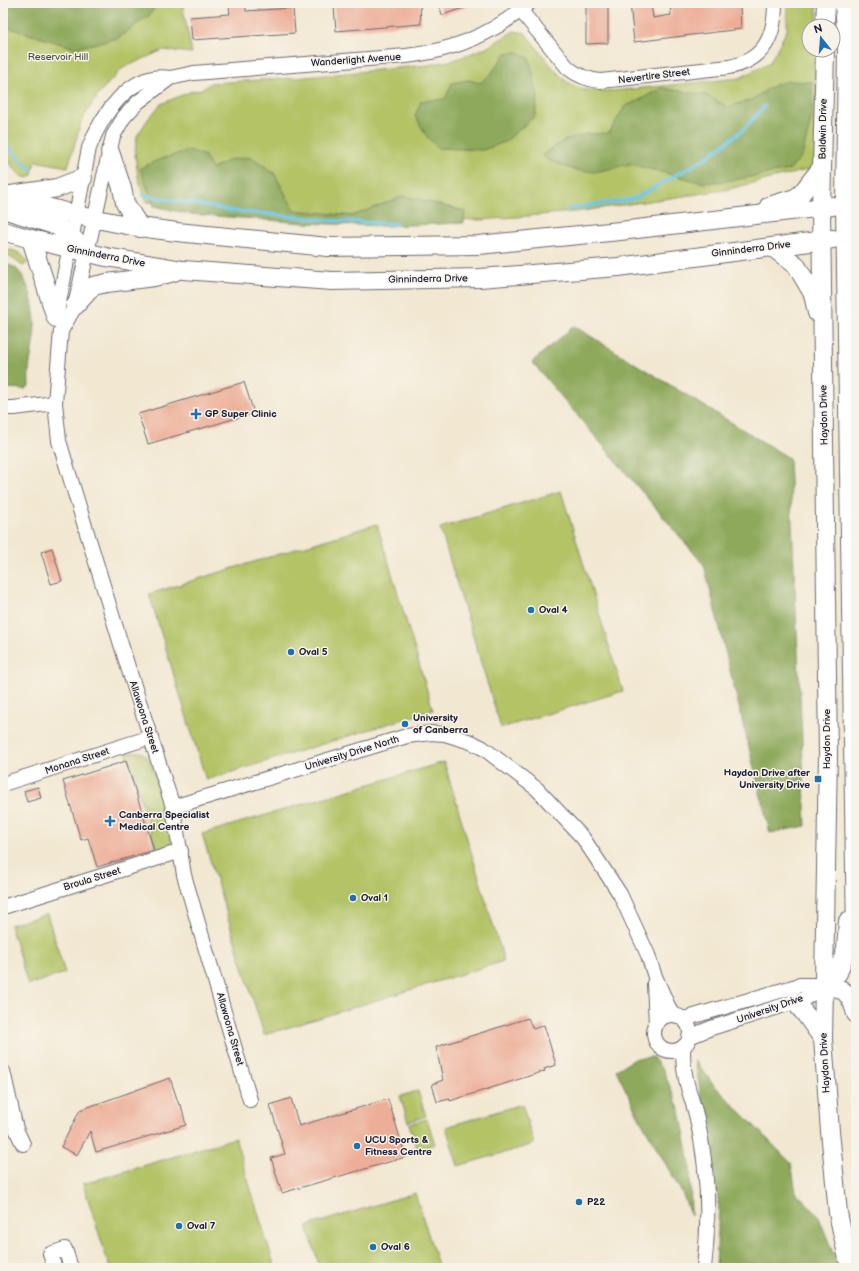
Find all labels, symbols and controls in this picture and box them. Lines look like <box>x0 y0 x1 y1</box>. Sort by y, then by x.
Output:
north arrow <box>801 18 841 58</box>
text: N <box>812 21 824 36</box>
park label: Reservoir Hill <box>28 51 88 63</box>
street label: Wanderlight Avenue <box>311 51 402 69</box>
street label: Nevertire Street <box>617 66 691 86</box>
street label: Baldwin Drive <box>816 98 830 160</box>
street label: Ginninderra Drive <box>711 238 791 260</box>
street label: Ginninderra Drive <box>66 243 146 270</box>
street label: Ginninderra Drive <box>388 272 468 286</box>
street label: Haydon Drive <box>817 385 831 445</box>
marker: GP Super Clinic <box>190 408 202 420</box>
place label: GP Super Clinic <box>205 408 277 420</box>
place label: Oval 4 <box>539 604 568 616</box>
marker: Oval 4 <box>526 605 536 615</box>
place label: Oval 5 <box>299 646 328 658</box>
marker: Oval 5 <box>286 647 296 657</box>
street label: Allawoona Street <box>127 679 161 755</box>
street label: Haydon Drive <box>821 709 833 769</box>
place label: University of Canberra <box>413 712 468 736</box>
marker: University of Canberra <box>400 719 410 729</box>
street label: University Drive North <box>303 733 401 773</box>
street label: Monana Street <box>43 745 111 777</box>
place label: Haydon Drive after University Drive <box>724 767 811 791</box>
marker: Haydon Drive after University Drive <box>813 774 823 784</box>
place label: Canberra Specialist Medical Centre <box>119 809 210 833</box>
marker: Canberra Specialist Medical Centre <box>104 815 116 827</box>
street label: Broula Street <box>62 865 122 893</box>
place label: Oval 1 <box>361 892 388 904</box>
marker: Oval 1 <box>348 893 358 903</box>
street label: Allawoona Street <box>214 991 246 1067</box>
street label: University Drive <box>735 992 805 1026</box>
street label: Haydon Drive <box>817 1032 833 1094</box>
place label: UCU Sports & Fitness Centre <box>365 1134 432 1158</box>
marker: UCU Sports & Fitness Centre <box>352 1141 362 1151</box>
place label: P22 <box>587 1196 605 1208</box>
marker: P22 <box>574 1197 584 1207</box>
place label: Oval 7 <box>187 1220 216 1232</box>
marker: Oval 7 <box>174 1221 184 1231</box>
place label: Oval 6 <box>381 1241 410 1253</box>
marker: Oval 6 <box>368 1242 378 1252</box>

